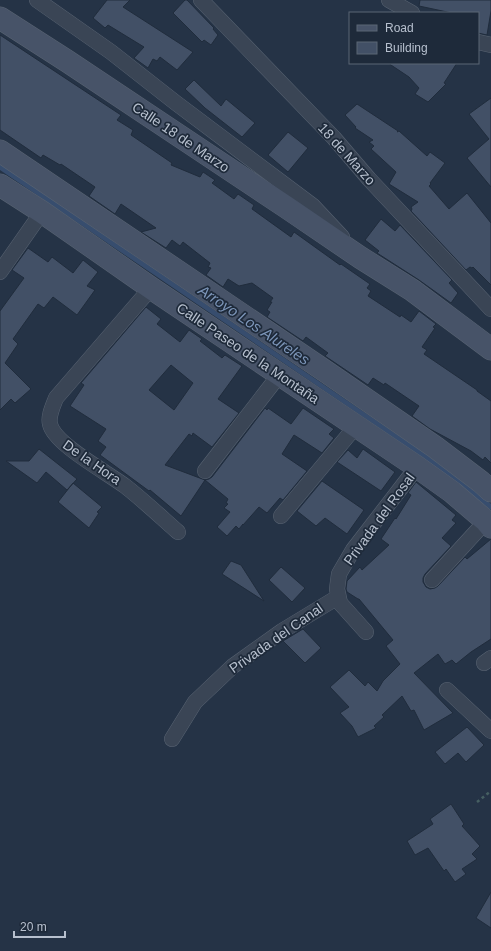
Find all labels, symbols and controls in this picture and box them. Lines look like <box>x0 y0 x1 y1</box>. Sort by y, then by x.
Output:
legend <box>349 12 479 64</box>
text: Road <box>385 21 414 35</box>
text: Building <box>385 41 428 55</box>
street label: Calle 18 de Marzo <box>129 99 233 176</box>
street label: 18 de Marzo <box>315 120 379 188</box>
water label: Arroyo Los Alureles <box>195 281 313 368</box>
street label: Calle Paseo de la Montaña <box>174 299 322 407</box>
street label: De la Hora <box>60 436 124 488</box>
street label: Privada del Rosal <box>340 470 418 568</box>
street label: Privada del Canal <box>226 600 326 676</box>
scale bar <box>14 913 65 939</box>
text: 20 m <box>20 920 47 934</box>

